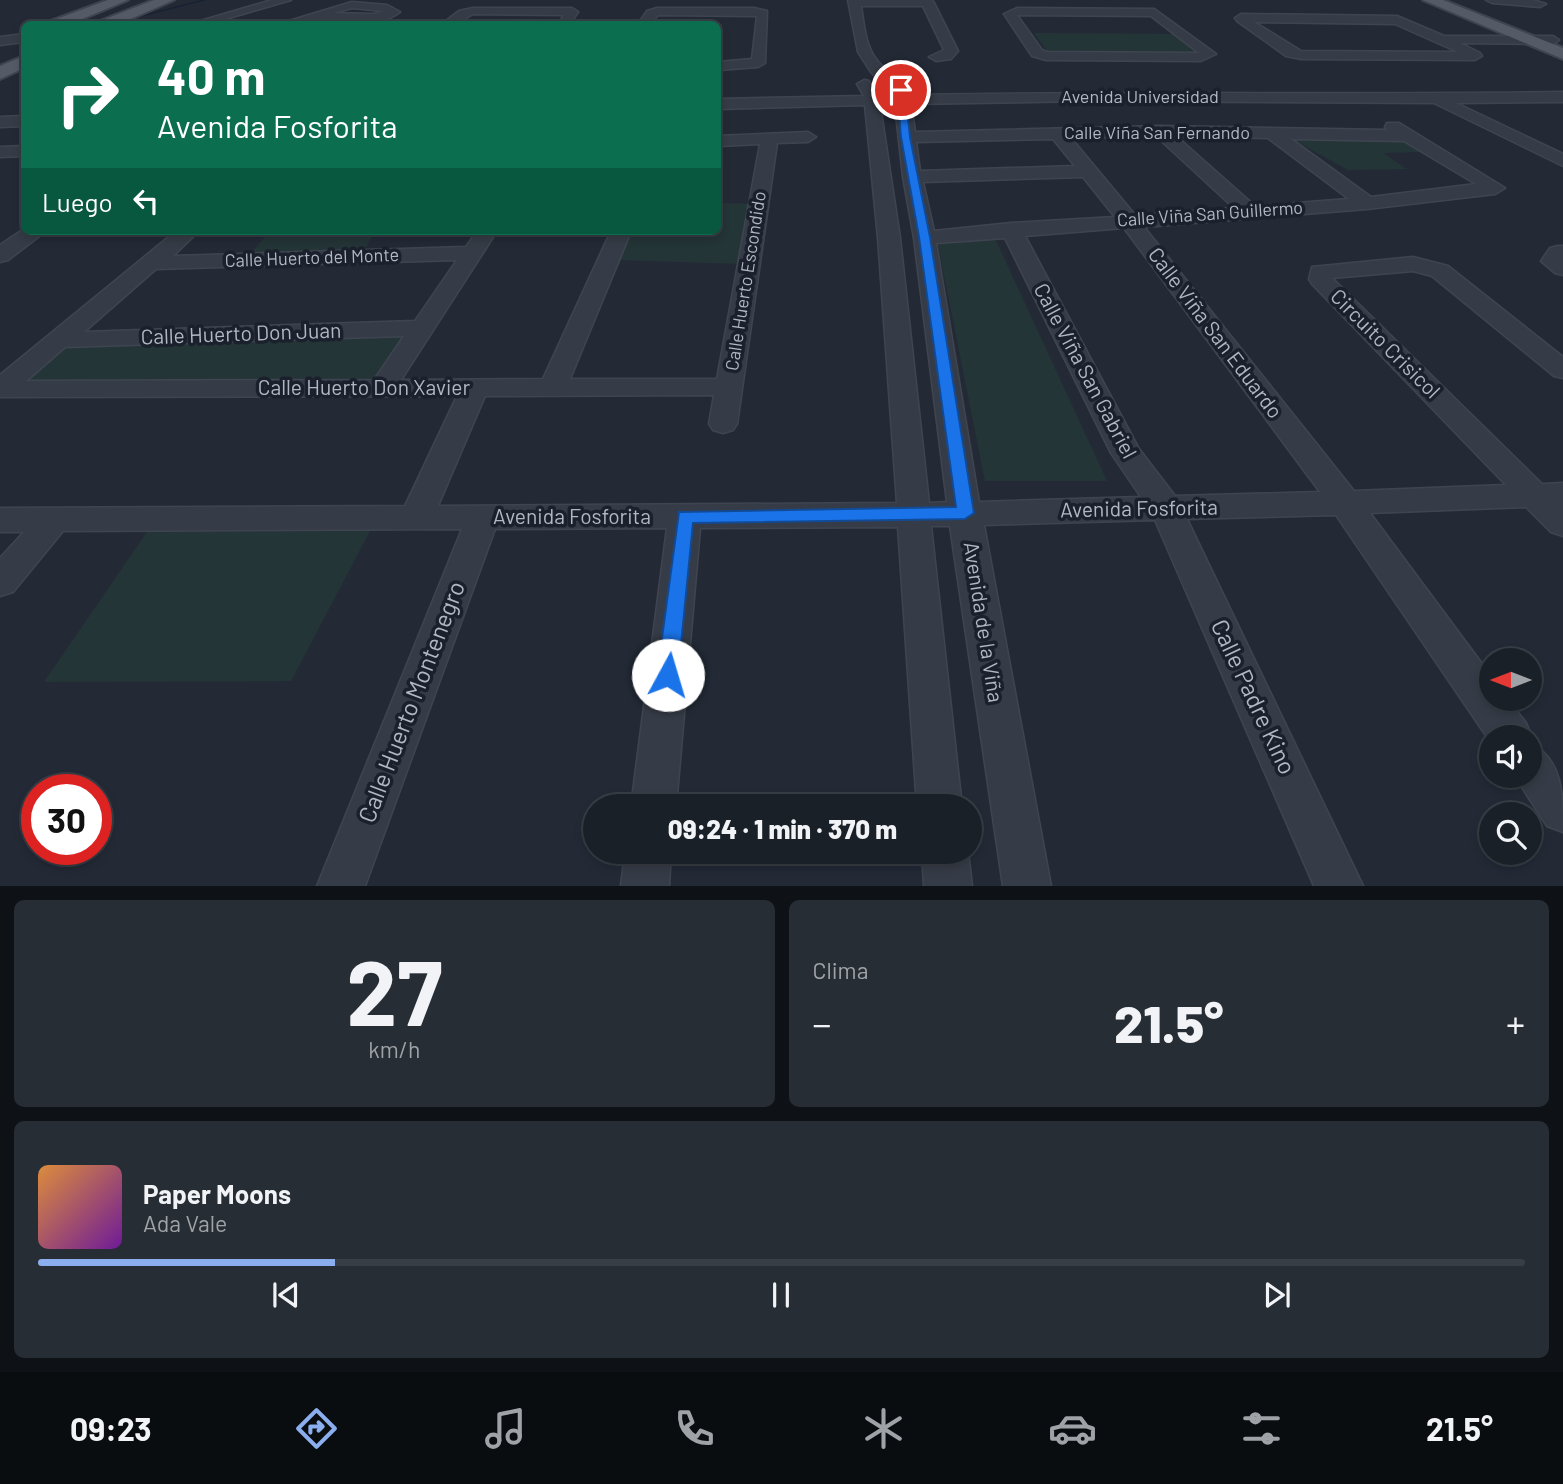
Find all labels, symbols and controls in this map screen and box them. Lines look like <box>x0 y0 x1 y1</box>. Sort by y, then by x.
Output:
text: 40 m <box>157 46 265 105</box>
icon: right <box>42 49 133 140</box>
pin <box>871 60 931 120</box>
icon: arrive <box>882 71 920 109</box>
street label: Avenida Universidad <box>1061 85 1219 107</box>
text: Avenida Fosforita <box>157 106 398 144</box>
street label: Calle Viña San Fernando <box>1064 121 1250 143</box>
icon: left <box>127 182 165 220</box>
text: Luego <box>42 186 113 217</box>
street label: Calle Huerto Escondido <box>720 190 770 372</box>
street label: Calle Viña San Guillermo <box>1116 196 1304 230</box>
street label: Calle Viña San Eduardo <box>1144 242 1289 422</box>
street label: Calle Huerto del Monte <box>224 243 399 271</box>
street label: Calle Viña San Gabriel <box>1030 278 1143 462</box>
street label: Circuito Crisicol <box>1326 283 1446 403</box>
street label: Calle Huerto Don Juan <box>140 317 342 348</box>
street label: Calle Huerto Don Xavier <box>258 374 471 399</box>
street label: Avenida Fosforita <box>1060 494 1218 521</box>
street label: Avenida Fosforita <box>493 503 651 528</box>
street label: Avenida de la Viña <box>959 540 1010 704</box>
street label: Calle Huerto Montenegro <box>351 577 470 826</box>
street label: Calle Padre Kino <box>1206 614 1303 778</box>
position arrow <box>631 638 705 712</box>
north arrow <box>1479 648 1542 710</box>
map controls <box>1479 648 1542 865</box>
button: sound <box>1479 725 1542 788</box>
speed limit sign: 30 <box>21 774 112 865</box>
button: search <box>1479 802 1542 865</box>
text: 09:24 · 1 min · 370 m <box>668 813 897 844</box>
text: 27 <box>346 935 442 1044</box>
text: Clima <box>813 956 868 984</box>
text: 21.5° <box>1114 991 1224 1053</box>
text: − <box>813 1000 832 1046</box>
text: + <box>1506 1000 1525 1046</box>
text: km/h <box>368 1035 420 1063</box>
text: Paper Moons <box>143 1178 291 1209</box>
text: Ada Vale <box>143 1209 227 1237</box>
icon: previous <box>267 1276 305 1314</box>
icon: pause <box>762 1276 800 1314</box>
icon: next <box>1258 1276 1296 1314</box>
icon: directions <box>292 1404 341 1453</box>
icon: music <box>481 1404 530 1453</box>
icon: phone <box>670 1404 719 1453</box>
icon: climate <box>859 1404 908 1453</box>
icon: car <box>1048 1404 1097 1453</box>
icon: filters <box>1237 1404 1286 1453</box>
text: 09:23 <box>70 1409 152 1447</box>
text: 21.5° <box>1426 1409 1493 1447</box>

